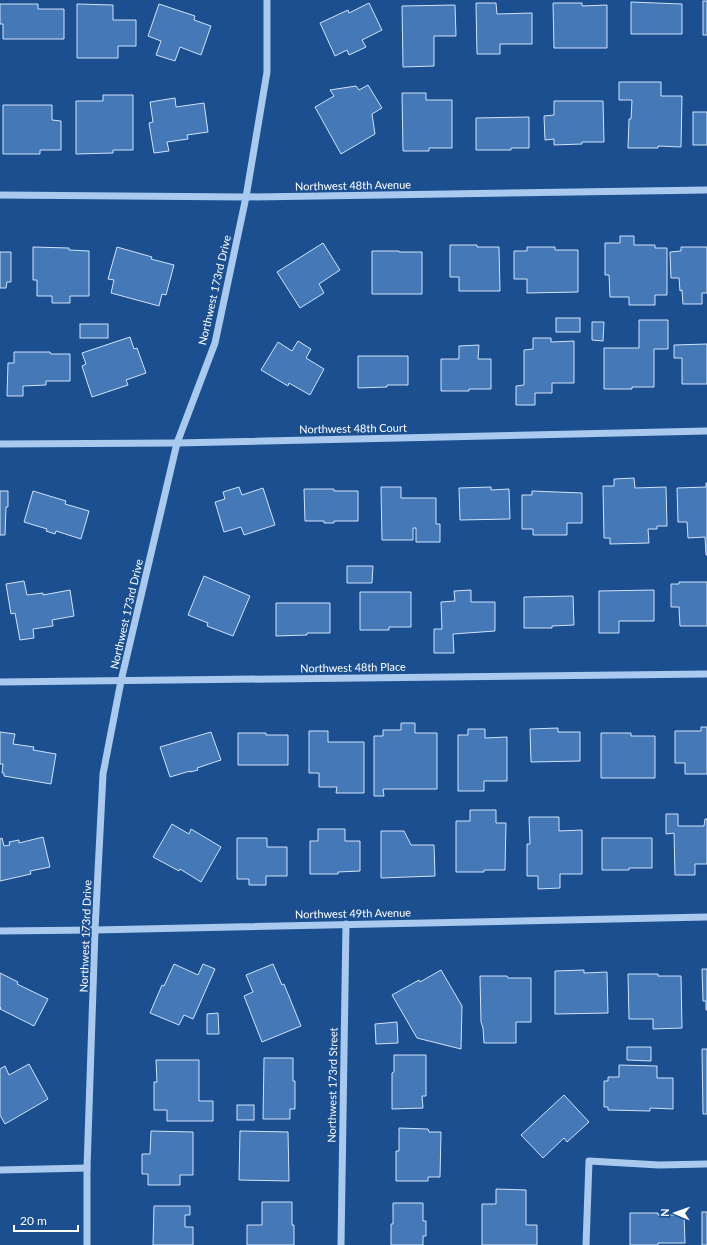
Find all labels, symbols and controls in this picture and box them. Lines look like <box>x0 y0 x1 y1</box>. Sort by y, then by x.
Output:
street label: Northwest 48th Avenue <box>295 177 411 193</box>
street label: Northwest 173rd Drive <box>195 234 233 346</box>
street label: Northwest 48th Court <box>299 421 407 435</box>
street label: Northwest 173rd Drive <box>107 558 145 670</box>
street label: Northwest 48th Place <box>300 660 406 674</box>
street label: Northwest 173rd Drive <box>77 879 93 992</box>
street label: Northwest 49th Avenue <box>295 905 411 921</box>
street label: Northwest 173rd Street <box>324 1027 340 1143</box>
north arrow <box>655 1193 695 1233</box>
scale bar <box>14 1207 78 1233</box>
text: N <box>658 1208 671 1217</box>
text: 20 m <box>20 1213 47 1228</box>

